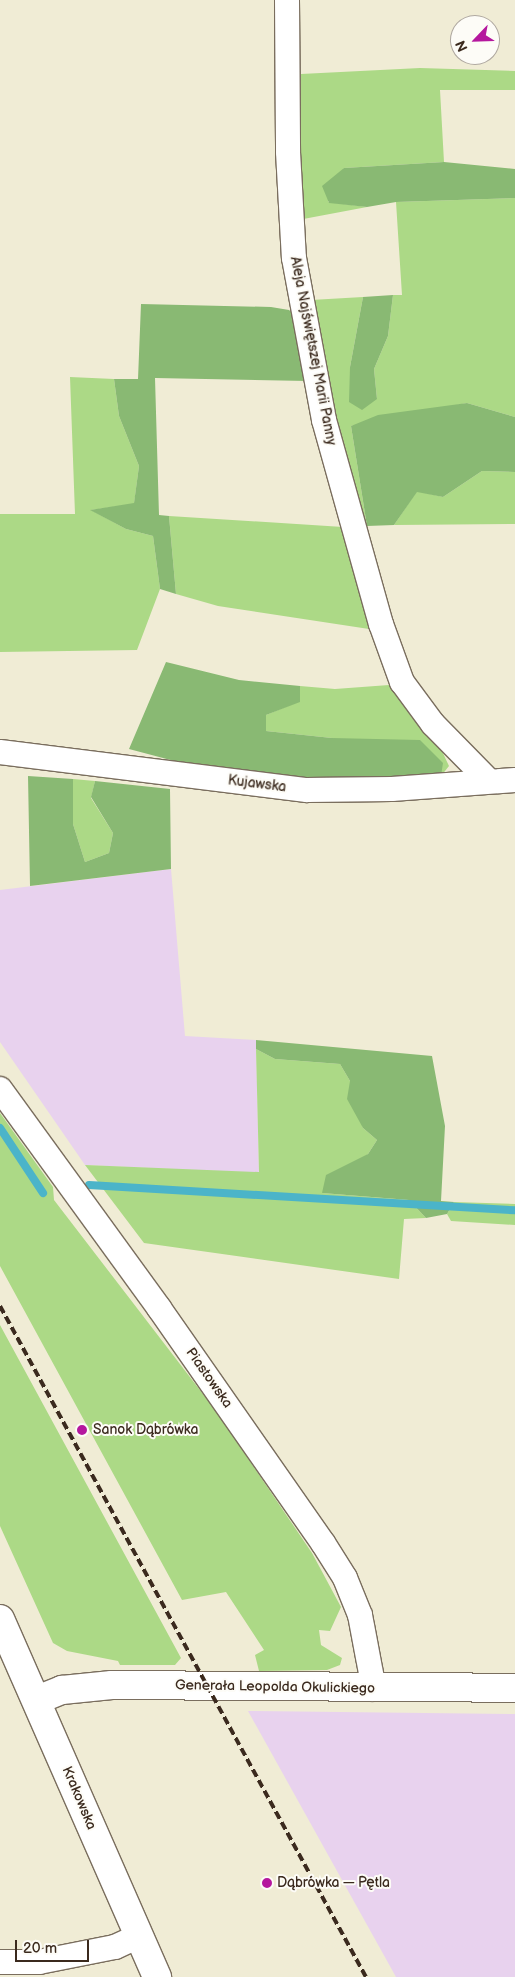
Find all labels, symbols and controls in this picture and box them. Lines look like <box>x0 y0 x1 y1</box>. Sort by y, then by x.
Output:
north arrow <box>450 15 500 65</box>
text: N <box>452 38 472 54</box>
street label: Aleja Najświętszej Marii Panny <box>286 255 340 447</box>
street label: Kujawska <box>227 772 287 796</box>
street label: Piastowska <box>182 1345 236 1411</box>
place label: Sanok Dąbrówka <box>93 1422 198 1438</box>
marker: Sanok Dąbrówka <box>75 1423 89 1437</box>
street label: Generała Leopolda Okulickiego <box>175 1677 375 1697</box>
street label: Krakowska <box>58 1764 100 1832</box>
place label: Dąbrówka — Pętla <box>277 1875 391 1891</box>
marker: Dąbrówka — Pętla <box>261 1877 273 1889</box>
scale bar <box>18 1930 91 1962</box>
text: 20 m <box>23 1939 57 1958</box>

